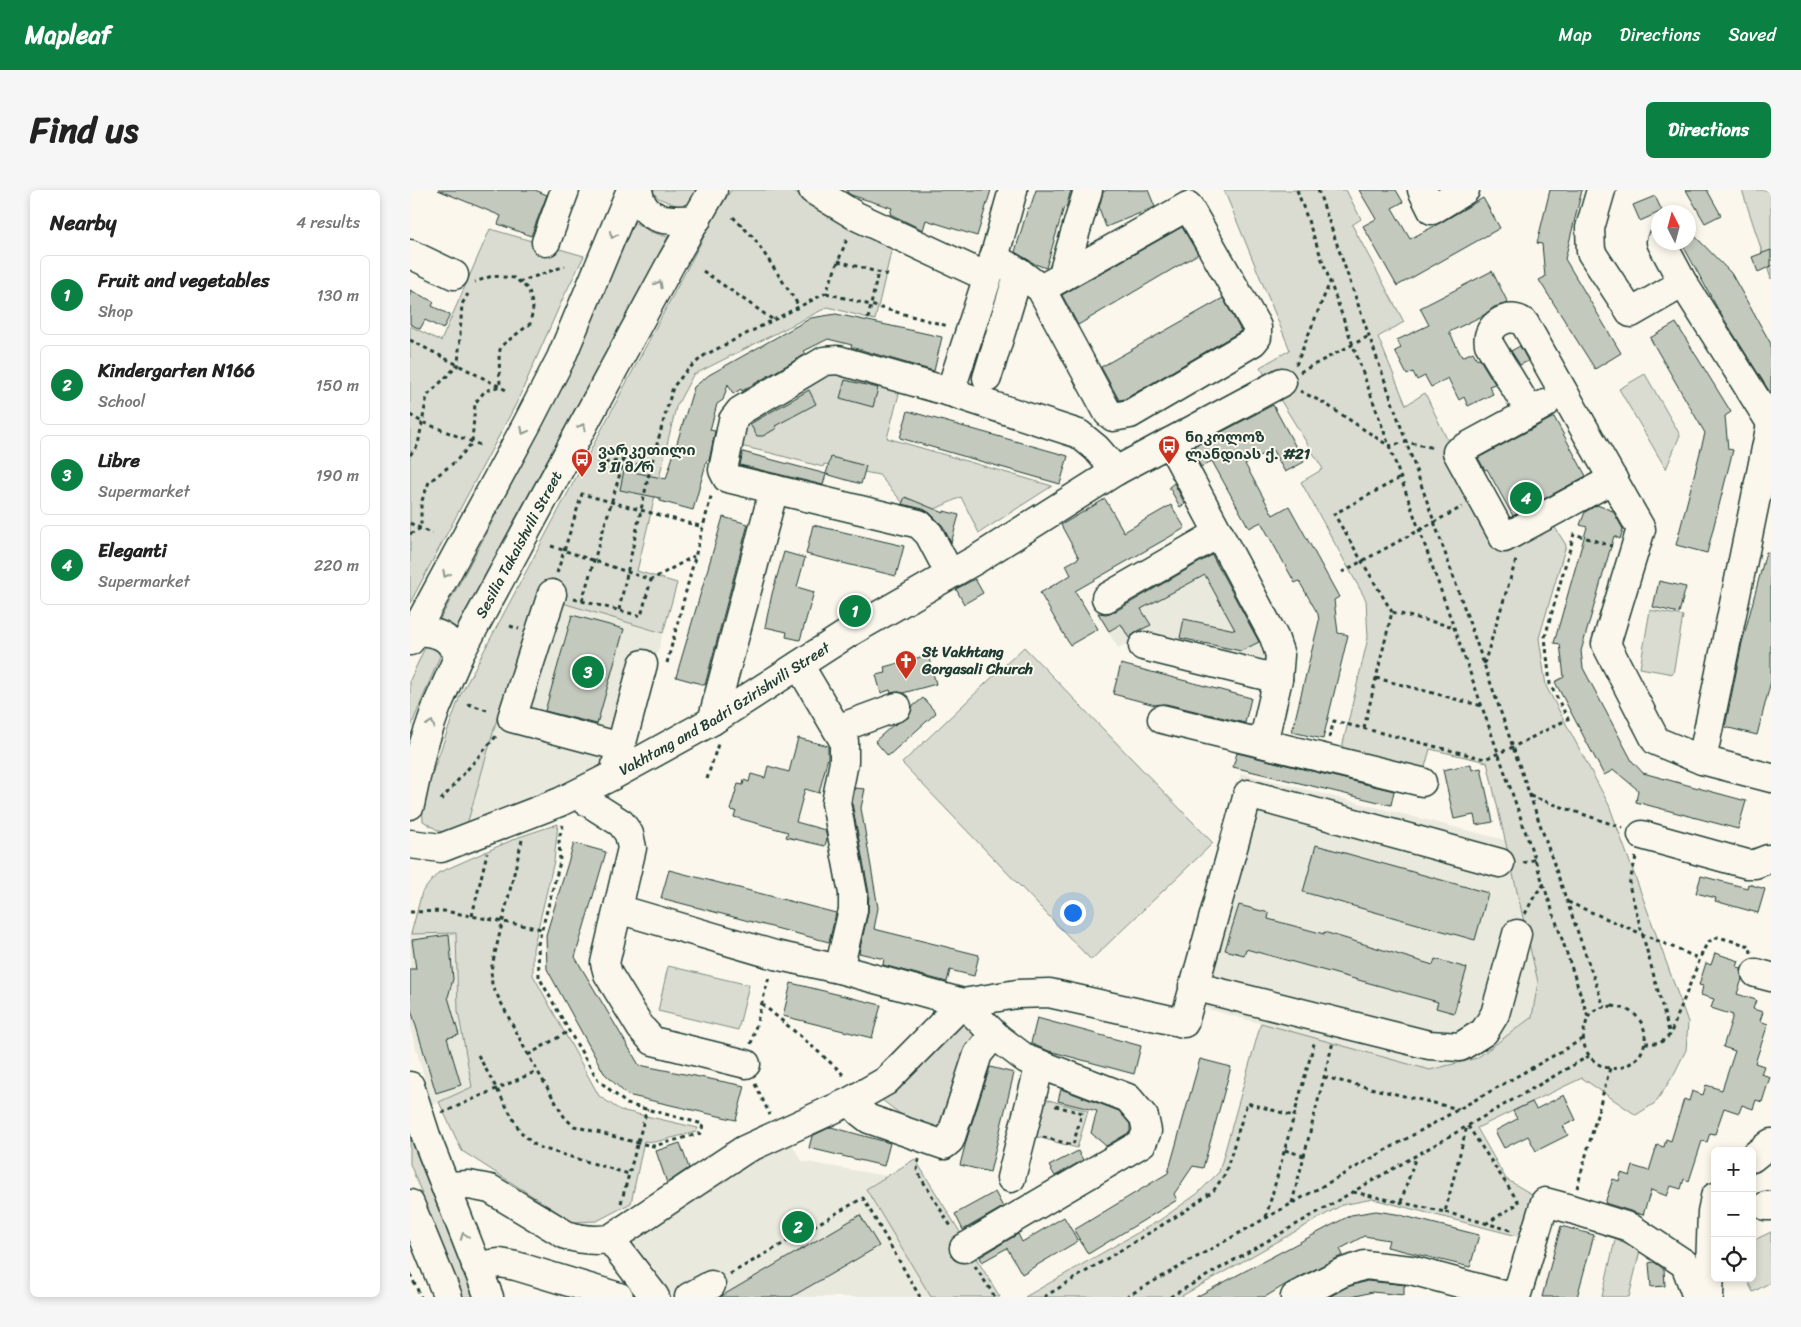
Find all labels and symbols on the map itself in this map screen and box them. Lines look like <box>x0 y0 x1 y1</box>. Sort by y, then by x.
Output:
north arrow <box>1651 205 1696 250</box>
one-way arrow <box>608 230 619 239</box>
one-way arrow <box>653 280 663 289</box>
one-way arrow <box>576 423 586 432</box>
place label: ნიკოლოზ ლანდიას ქ. #21 <box>1185 424 1311 467</box>
one-way arrow <box>520 426 530 435</box>
bus stop icon: ნიკოლოზ ლანდიას ქ. #21 <box>1157 434 1181 465</box>
place label: ვარკეთილი 3 II მ/რ <box>597 437 696 480</box>
bus stop icon: ვარკეთილი 3 II მ/რ <box>570 447 594 478</box>
street label: Sesilia Takaishvili Street <box>468 466 570 623</box>
pin: 4 <box>1510 479 1542 517</box>
one-way arrow <box>443 568 453 577</box>
pin: 1 <box>839 592 871 630</box>
street label: Vakhtang and Badri Gzirishvili Street <box>614 635 836 783</box>
place label: St Vakhtang Gorgasali Church <box>921 639 1033 682</box>
church icon: St Vakhtang Gorgasali Church <box>894 649 918 680</box>
pin: 3 <box>572 653 604 691</box>
one-way arrow <box>425 720 435 729</box>
your location <box>1060 900 1086 926</box>
pin: 2 <box>782 1208 814 1246</box>
one-way arrow <box>460 1232 470 1240</box>

